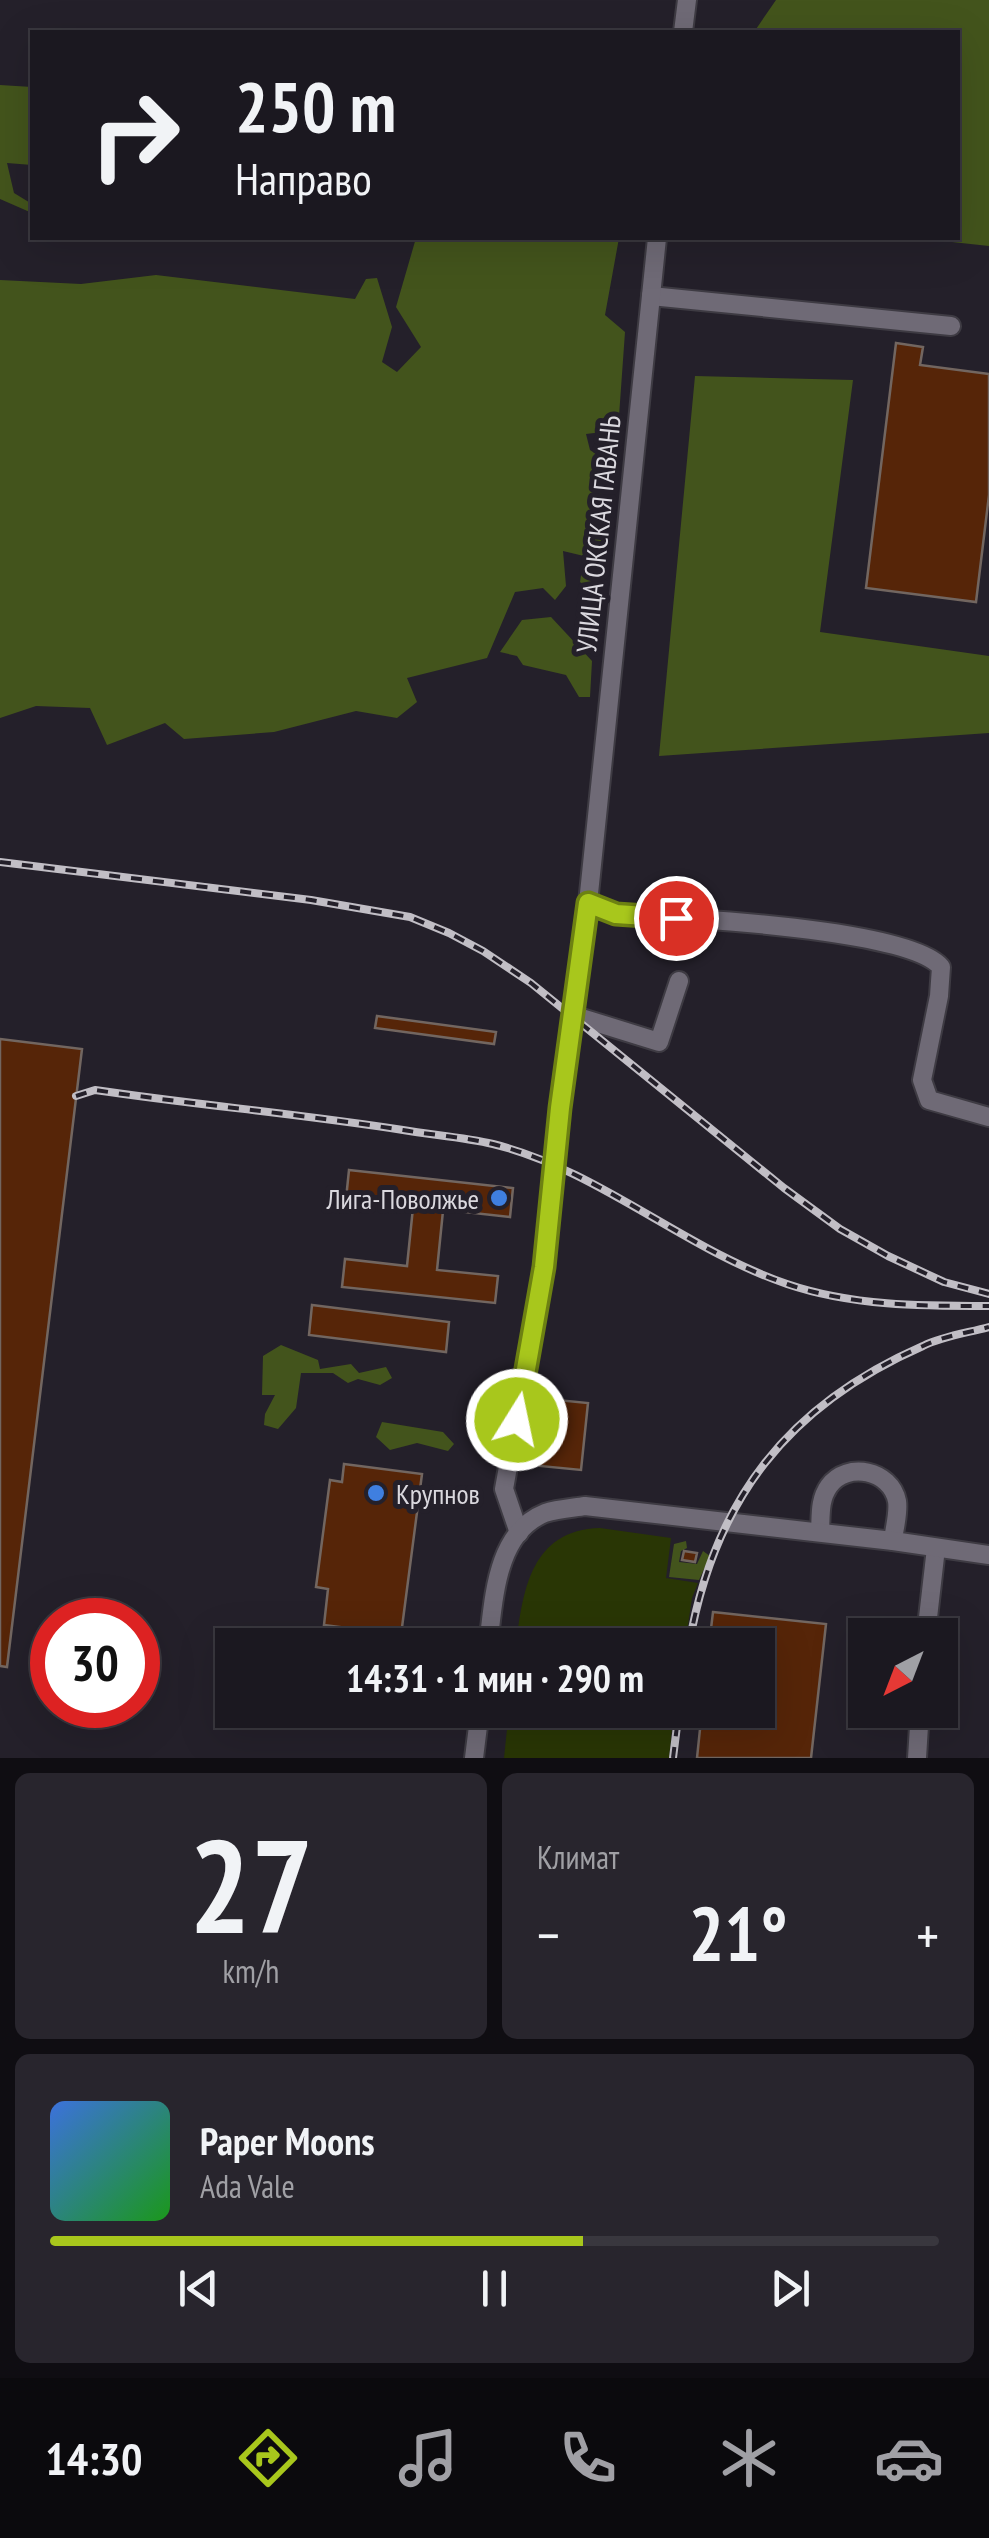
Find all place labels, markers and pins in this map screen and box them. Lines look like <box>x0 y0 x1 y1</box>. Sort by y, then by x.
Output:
pin <box>634 876 719 961</box>
place label: Лига-Поволжье <box>325 1180 479 1217</box>
marker: Лига-Поволжье <box>488 1187 510 1209</box>
place label: Крупнов <box>396 1475 480 1512</box>
marker: Крупнов <box>365 1482 387 1504</box>

